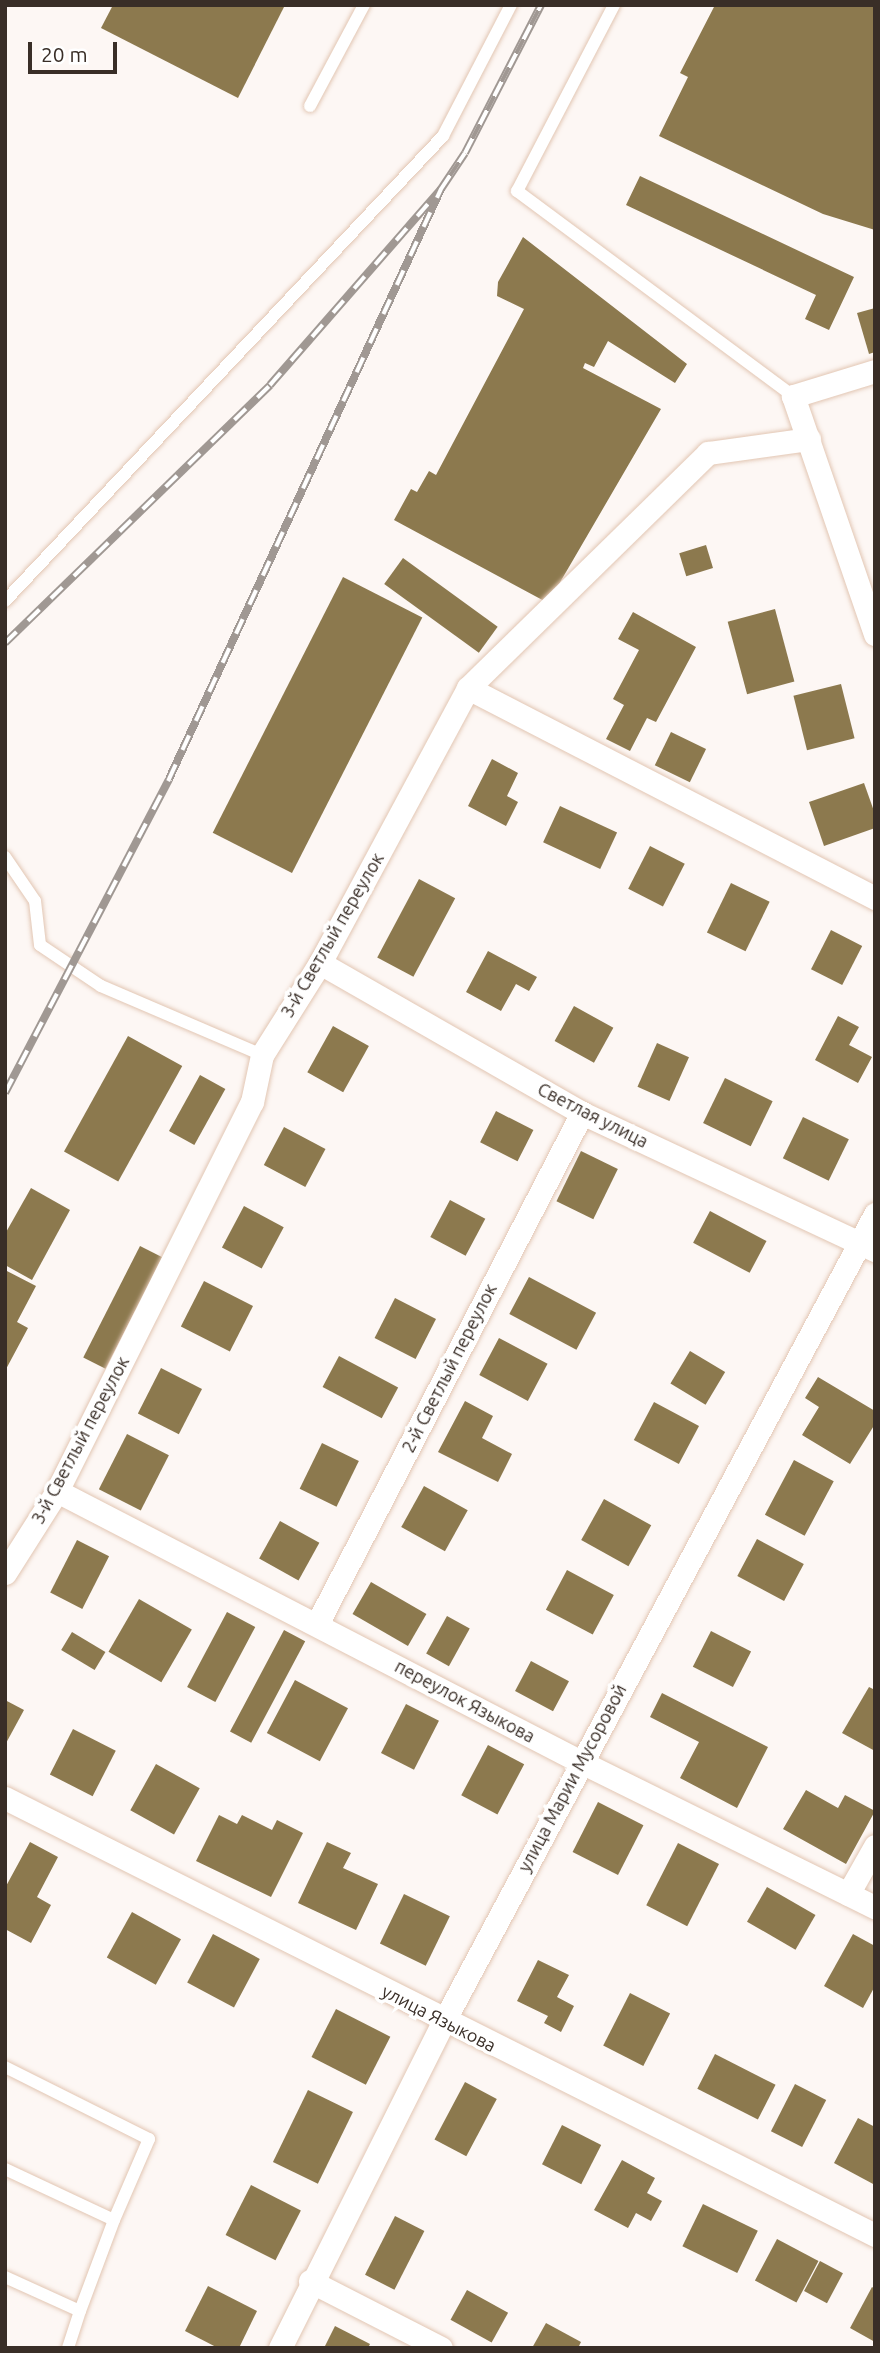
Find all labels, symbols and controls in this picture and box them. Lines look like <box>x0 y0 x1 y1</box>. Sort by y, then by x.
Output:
scale bar <box>32 28 121 72</box>
text: 20 m <box>41 42 88 66</box>
street label: 3-й Светлый переулок <box>276 849 388 1021</box>
street label: Светлая улица <box>534 1078 652 1152</box>
street label: 2-й Светлый переулок <box>397 1280 501 1456</box>
street label: 3-й Светлый переулок <box>27 1353 133 1527</box>
street label: переулок Языкова <box>391 1655 539 1747</box>
street label: улица Марии Мусоровой <box>513 1680 631 1876</box>
street label: улица Языкова <box>378 1980 500 2056</box>

